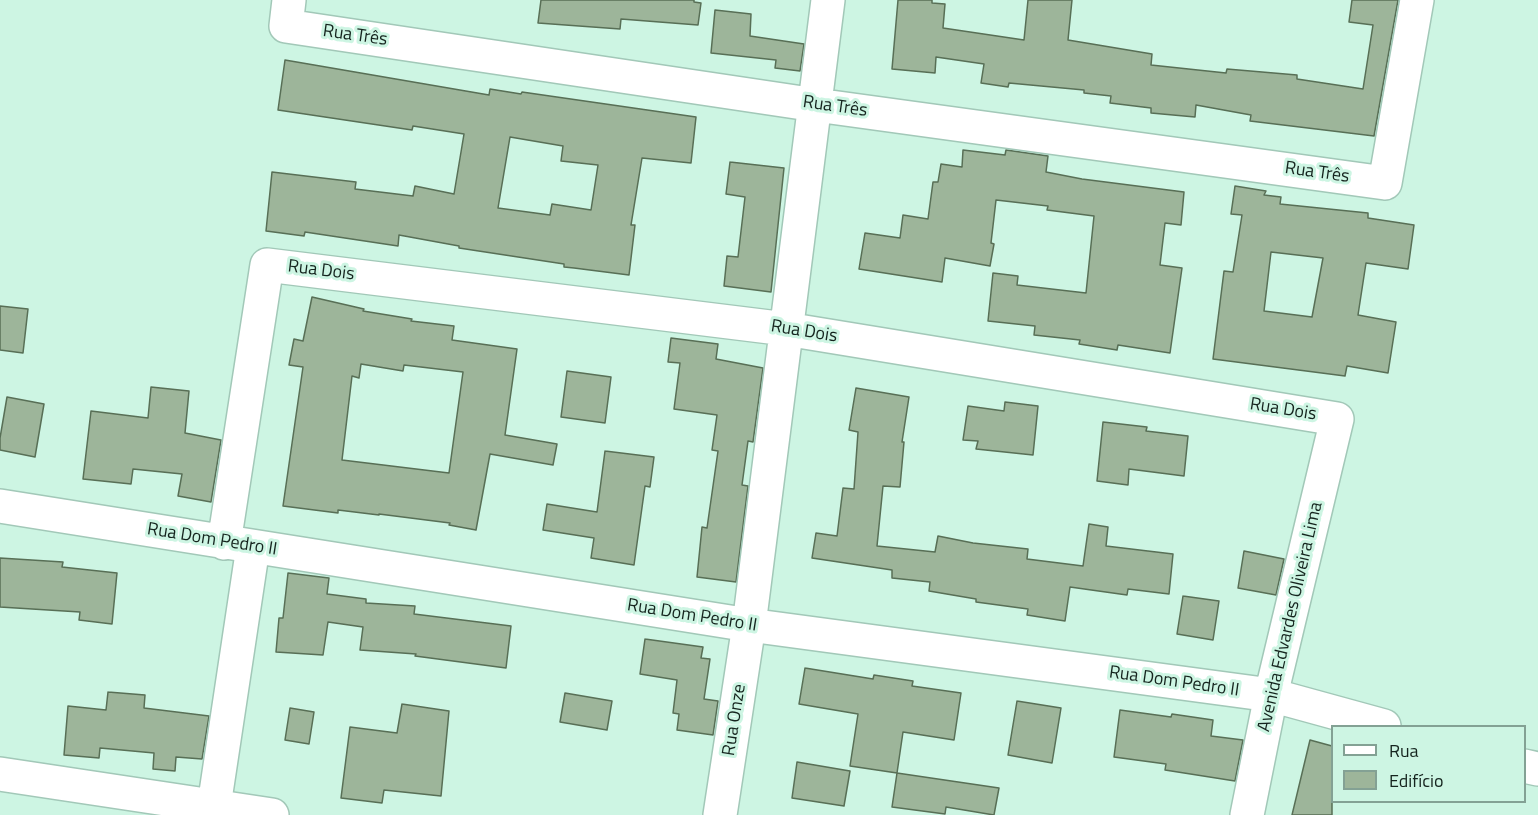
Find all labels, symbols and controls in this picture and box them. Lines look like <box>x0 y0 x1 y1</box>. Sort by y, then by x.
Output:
street label: Rua Três <box>321 21 389 51</box>
street label: Rua Três <box>801 92 869 122</box>
street label: Rua Três <box>1283 158 1351 188</box>
street label: Rua Dois <box>286 256 356 286</box>
street label: Rua Dois <box>769 316 839 348</box>
street label: Rua Dois <box>1248 394 1318 426</box>
street label: Avenida Edvardes Oliveira Lima <box>1254 500 1328 734</box>
street label: Rua Dom Pedro II <box>145 519 279 561</box>
street label: Rua Dom Pedro II <box>625 595 759 637</box>
street label: Rua Dom Pedro II <box>1107 662 1241 702</box>
street label: Rua Onze <box>719 683 751 757</box>
legend <box>1331 725 1526 803</box>
text: Rua <box>1389 737 1419 764</box>
text: Edifício <box>1389 767 1443 794</box>

